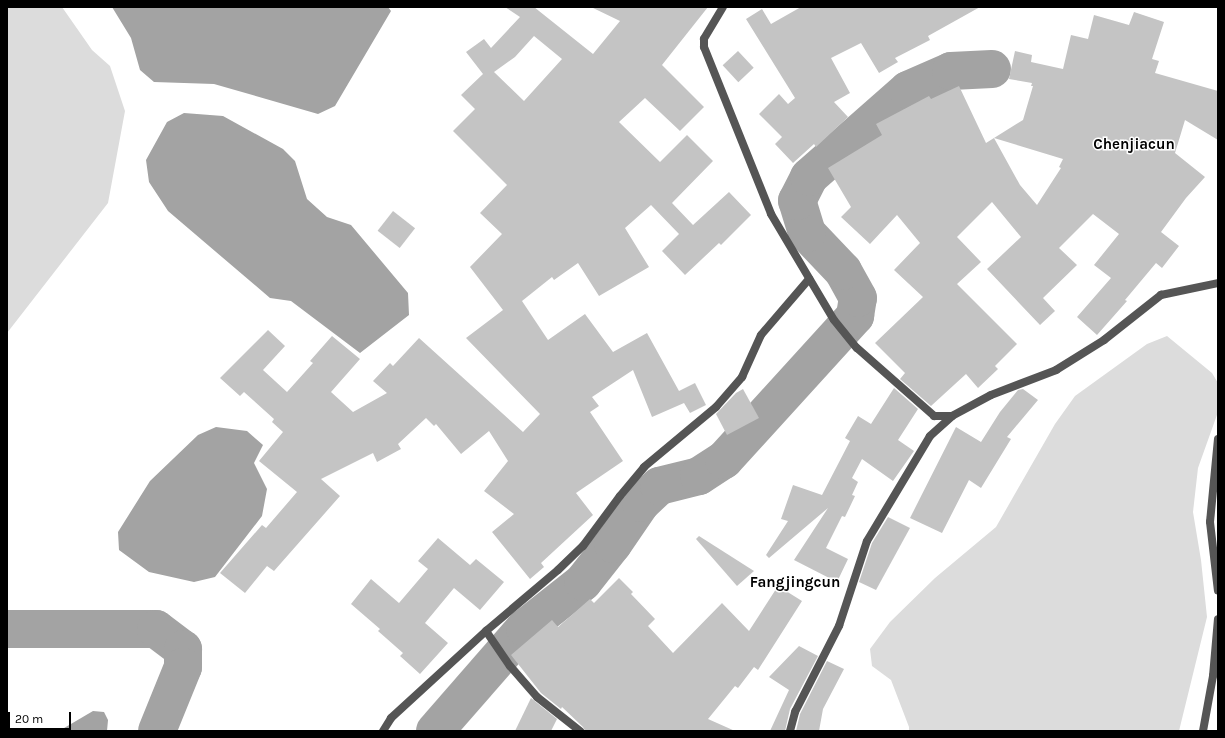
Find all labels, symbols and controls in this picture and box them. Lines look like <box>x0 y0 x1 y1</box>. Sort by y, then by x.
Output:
district label: Chenjiacun <box>1093 136 1175 154</box>
district label: Fangjingcun <box>750 574 840 592</box>
scale bar <box>10 704 73 730</box>
text: 20 m <box>15 712 43 726</box>

